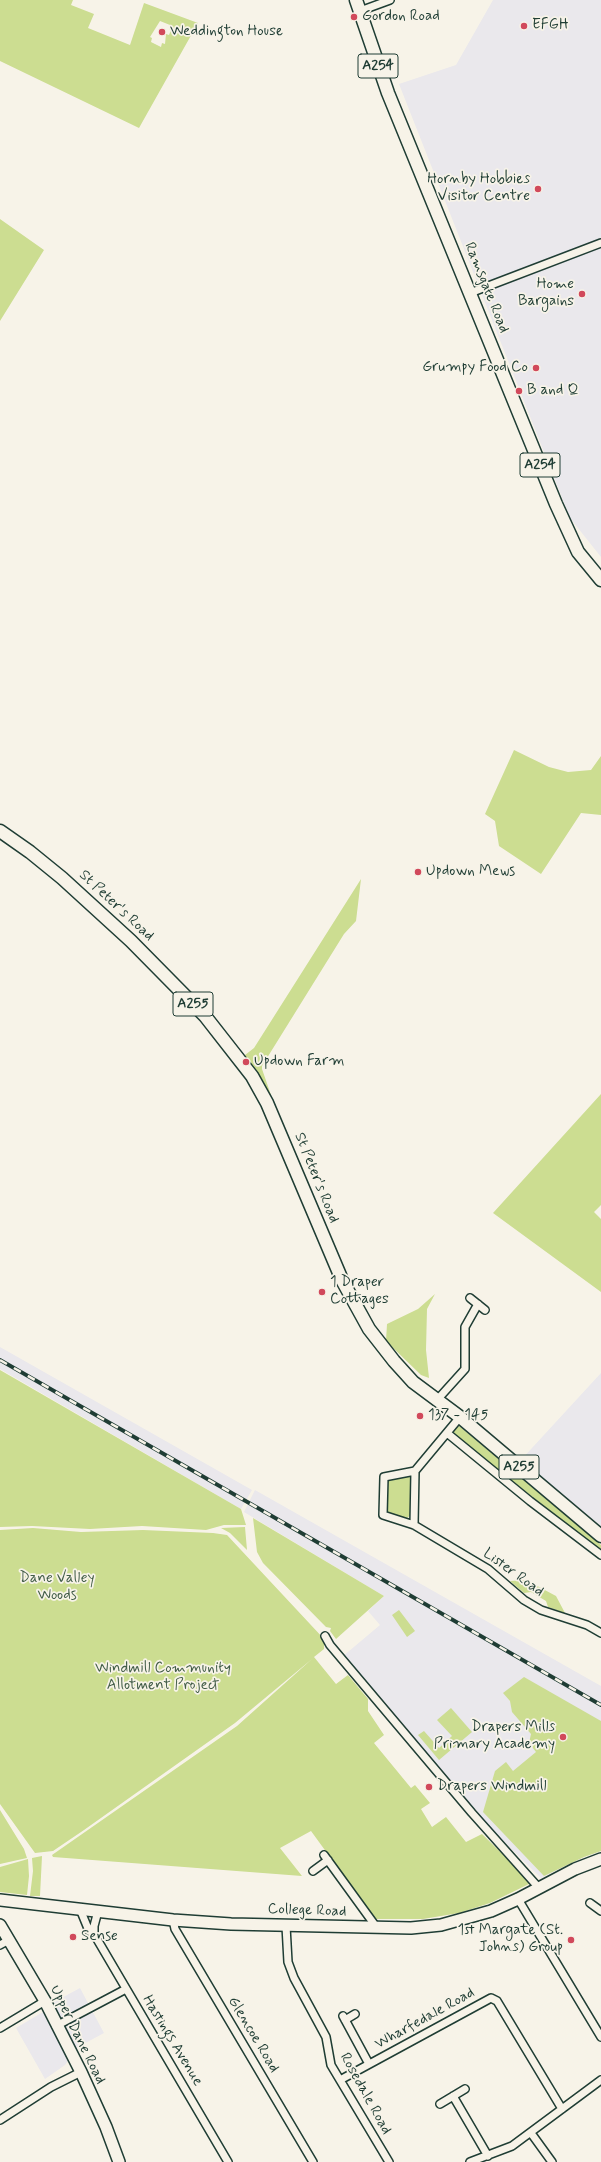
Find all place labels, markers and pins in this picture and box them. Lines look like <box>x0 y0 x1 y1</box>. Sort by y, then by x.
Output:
place label: Gordon Road <box>362 8 440 26</box>
marker: Gordon Road <box>349 12 359 22</box>
place label: EFGH <box>532 17 568 35</box>
marker: EFGH <box>519 21 529 31</box>
place label: Weddington House <box>170 23 283 41</box>
marker: Weddington House <box>157 27 167 37</box>
place label: Hornby Hobbies Visitor Centre <box>427 171 530 206</box>
marker: Hornby Hobbies Visitor Centre <box>533 184 543 194</box>
place label: Home Bargains <box>518 276 574 311</box>
marker: Home Bargains <box>577 289 587 299</box>
place label: Grumpy Food Co <box>422 359 528 377</box>
marker: Grumpy Food Co <box>531 363 541 373</box>
place label: B and Q <box>527 382 579 400</box>
marker: B and Q <box>514 386 524 396</box>
place label: Updown Mews <box>426 863 515 881</box>
marker: Updown Mews <box>413 867 423 877</box>
place label: Updown Farm <box>254 1053 344 1071</box>
marker: Updown Farm <box>241 1057 251 1067</box>
place label: 1 Draper Cottages <box>330 1274 389 1309</box>
marker: 1 Draper Cottages <box>317 1287 327 1297</box>
place label: 137 - 145 <box>428 1407 488 1425</box>
marker: 137 - 145 <box>415 1411 425 1421</box>
place label: Drapers Mills Primary Academy <box>434 1719 555 1754</box>
marker: Drapers Mills Primary Academy <box>558 1732 568 1742</box>
place label: Drapers Windmill <box>437 1778 546 1796</box>
marker: Drapers Windmill <box>424 1782 434 1792</box>
place label: 1st Margate (St. Johns) Group <box>458 1922 563 1957</box>
place label: Sense <box>81 1928 118 1946</box>
marker: Sense <box>68 1932 78 1942</box>
marker: 1st Margate (St. Johns) Group <box>566 1935 576 1945</box>

